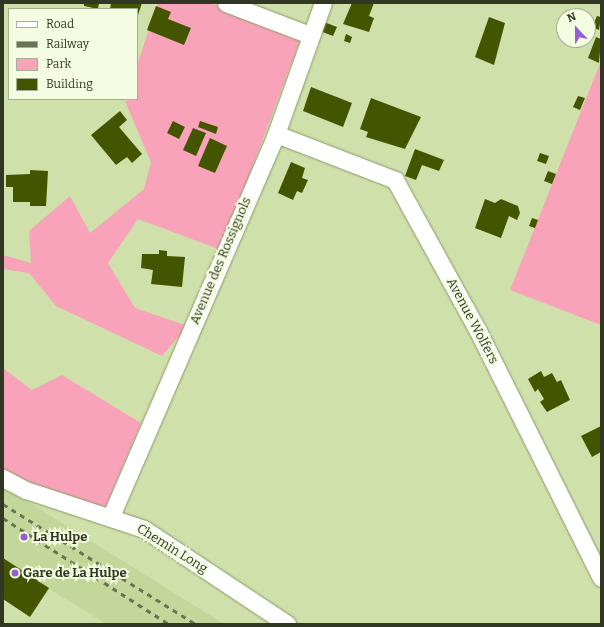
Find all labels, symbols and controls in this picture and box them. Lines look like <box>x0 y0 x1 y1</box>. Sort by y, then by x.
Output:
legend <box>8 8 138 100</box>
north arrow <box>556 8 596 48</box>
text: N <box>565 10 578 25</box>
text: Road <box>46 17 74 31</box>
text: Railway <box>46 37 89 51</box>
text: Park <box>46 57 71 71</box>
text: Building <box>46 77 93 91</box>
street label: Avenue des Rossignols <box>187 195 255 327</box>
street label: Avenue Wolfers <box>443 275 501 367</box>
street label: Chemin Long <box>134 521 210 577</box>
place label: La Hulpe <box>33 529 87 545</box>
marker: La Hulpe <box>18 531 30 543</box>
place label: Gare de La Hulpe <box>23 565 127 581</box>
marker: Gare de La Hulpe <box>10 568 20 578</box>

